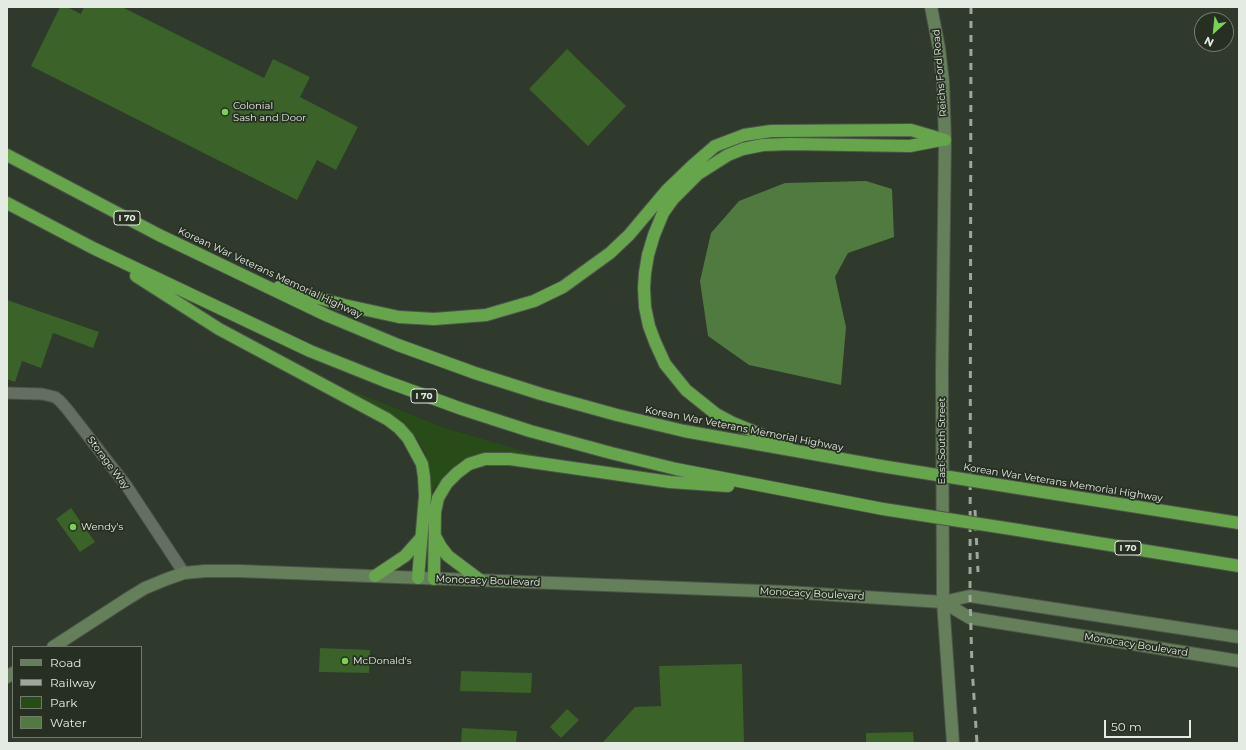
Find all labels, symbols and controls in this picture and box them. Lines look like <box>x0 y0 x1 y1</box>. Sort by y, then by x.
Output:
north arrow <box>1194 12 1234 52</box>
street label: Reichs Ford Road <box>930 29 950 117</box>
text: N <box>1202 34 1216 50</box>
place label: Colonial Sash and Door <box>233 100 306 124</box>
marker: Colonial Sash and Door <box>220 107 230 117</box>
road number: I 70 <box>114 211 140 225</box>
street label: Korean War Veterans Memorial Highway <box>176 225 364 321</box>
road number: I 70 <box>411 389 437 403</box>
street label: East South Street <box>936 398 948 484</box>
street label: Korean War Veterans Memorial Highway <box>644 404 844 454</box>
street label: Storage Way <box>84 434 132 492</box>
street label: Korean War Veterans Memorial Highway <box>962 461 1164 505</box>
place label: Wendy's <box>81 521 123 533</box>
marker: Wendy's <box>68 522 78 532</box>
road number: I 70 <box>1115 541 1141 555</box>
street label: Monocacy Boulevard <box>435 573 541 589</box>
street label: Monocacy Boulevard <box>759 585 865 603</box>
street label: Monocacy Boulevard <box>1083 631 1189 659</box>
legend <box>12 646 142 738</box>
text: Road <box>50 655 81 670</box>
place label: McDonald's <box>353 655 412 667</box>
marker: McDonald's <box>340 656 350 666</box>
text: Railway <box>50 675 96 690</box>
text: Park <box>50 695 77 710</box>
scale bar <box>1106 712 1193 738</box>
text: Water <box>50 715 86 730</box>
text: 50 m <box>1111 719 1142 734</box>

